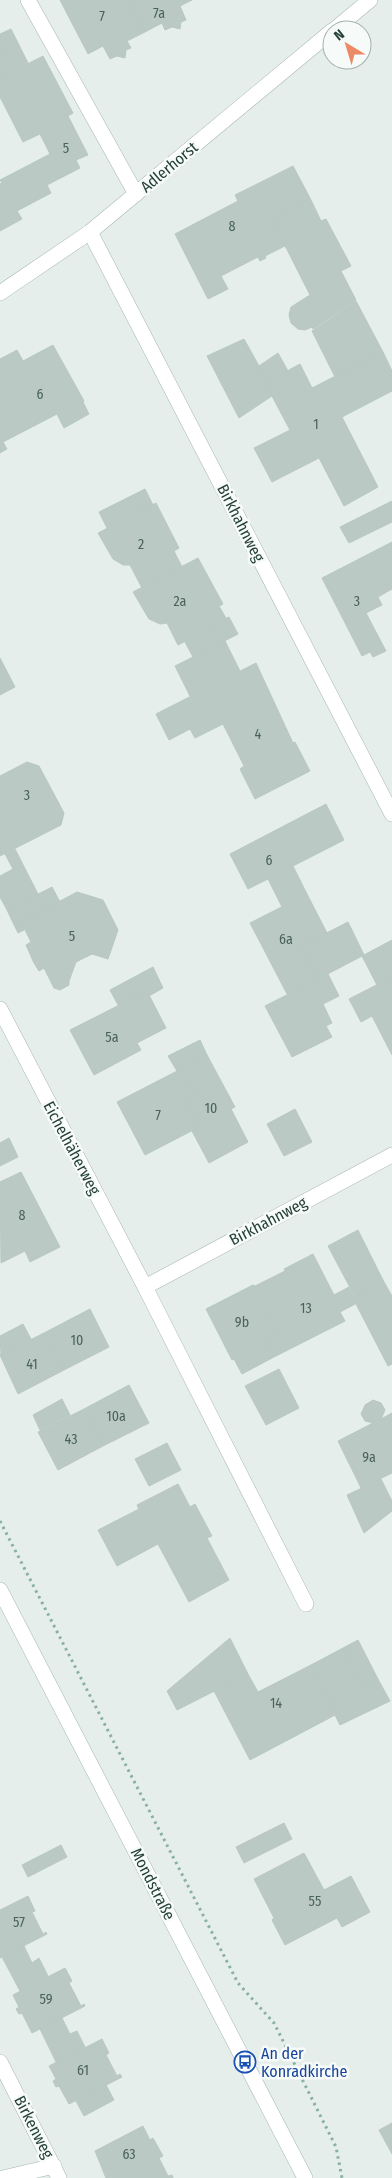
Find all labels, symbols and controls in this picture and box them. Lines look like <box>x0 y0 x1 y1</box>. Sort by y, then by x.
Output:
house number: 7a <box>153 5 165 22</box>
house number: 7 <box>99 8 105 25</box>
north arrow <box>322 20 372 70</box>
text: N <box>331 26 348 44</box>
street label: Adlerhorst <box>137 137 202 196</box>
house number: 5 <box>63 140 69 157</box>
house number: 8 <box>229 218 236 235</box>
house number: 6 <box>37 386 44 403</box>
house number: 1 <box>313 416 319 433</box>
street label: Birkhahnweg <box>213 481 269 566</box>
house number: 2 <box>138 536 144 553</box>
house number: 2a <box>174 593 187 610</box>
house number: 3 <box>354 593 360 610</box>
house number: 4 <box>255 726 262 743</box>
house number: 3 <box>24 787 30 804</box>
house number: 6 <box>266 852 273 869</box>
house number: 5 <box>69 928 75 945</box>
house number: 6a <box>279 931 293 948</box>
house number: 5a <box>105 1029 119 1046</box>
street label: Eichelhäherweg <box>39 1098 105 1198</box>
house number: 10 <box>205 1100 217 1117</box>
house number: 7 <box>155 1107 161 1124</box>
street label: Birkhahnweg <box>226 1192 310 1249</box>
house number: 8 <box>19 1207 26 1224</box>
house number: 13 <box>300 1300 312 1317</box>
house number: 9b <box>235 1314 249 1331</box>
house number: 10 <box>71 1332 83 1349</box>
house number: 41 <box>26 1356 38 1373</box>
house number: 10a <box>106 1408 126 1425</box>
house number: 43 <box>65 1431 77 1448</box>
house number: 9a <box>362 1449 376 1466</box>
house number: 14 <box>270 1695 282 1712</box>
street label: Mondstraße <box>127 1845 179 1923</box>
house number: 55 <box>309 1893 321 1910</box>
house number: 57 <box>13 1914 25 1931</box>
house number: 59 <box>39 1991 53 2008</box>
place label: An der Konradkirche <box>261 2044 347 2081</box>
bus stop icon: An der Konradkirche <box>233 2050 257 2074</box>
house number: 61 <box>77 2062 89 2079</box>
street label: Birkenweg <box>10 2092 58 2162</box>
house number: 63 <box>122 2146 136 2163</box>

